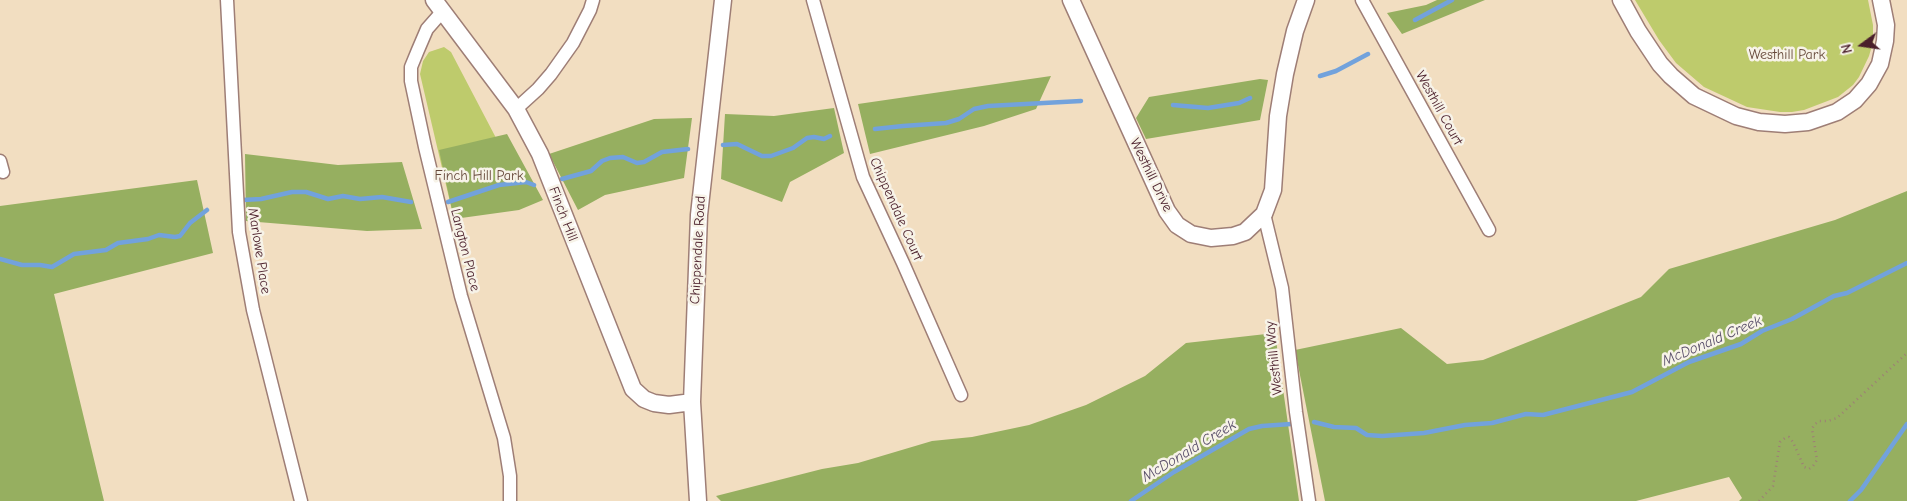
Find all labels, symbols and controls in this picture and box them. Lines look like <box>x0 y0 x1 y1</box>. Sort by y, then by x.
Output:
north arrow <box>1837 20 1887 70</box>
text: N <box>1838 42 1856 55</box>
park label: Westhill Park <box>1749 47 1825 63</box>
street label: Westhill Court <box>1412 68 1466 148</box>
street label: Westhill Drive <box>1126 136 1176 214</box>
street label: Chippendale Court <box>866 155 926 263</box>
park label: Finch Hill Park <box>435 168 523 184</box>
street label: Finch Hill <box>545 184 581 244</box>
street label: Chippendale Road <box>687 195 709 305</box>
street label: Marlowe Place <box>244 207 274 295</box>
street label: Langton Place <box>447 207 483 293</box>
water label: McDonald Creek <box>1659 312 1765 370</box>
street label: Westhill Way <box>1262 320 1286 396</box>
water label: McDonald Creek <box>1139 416 1239 486</box>

